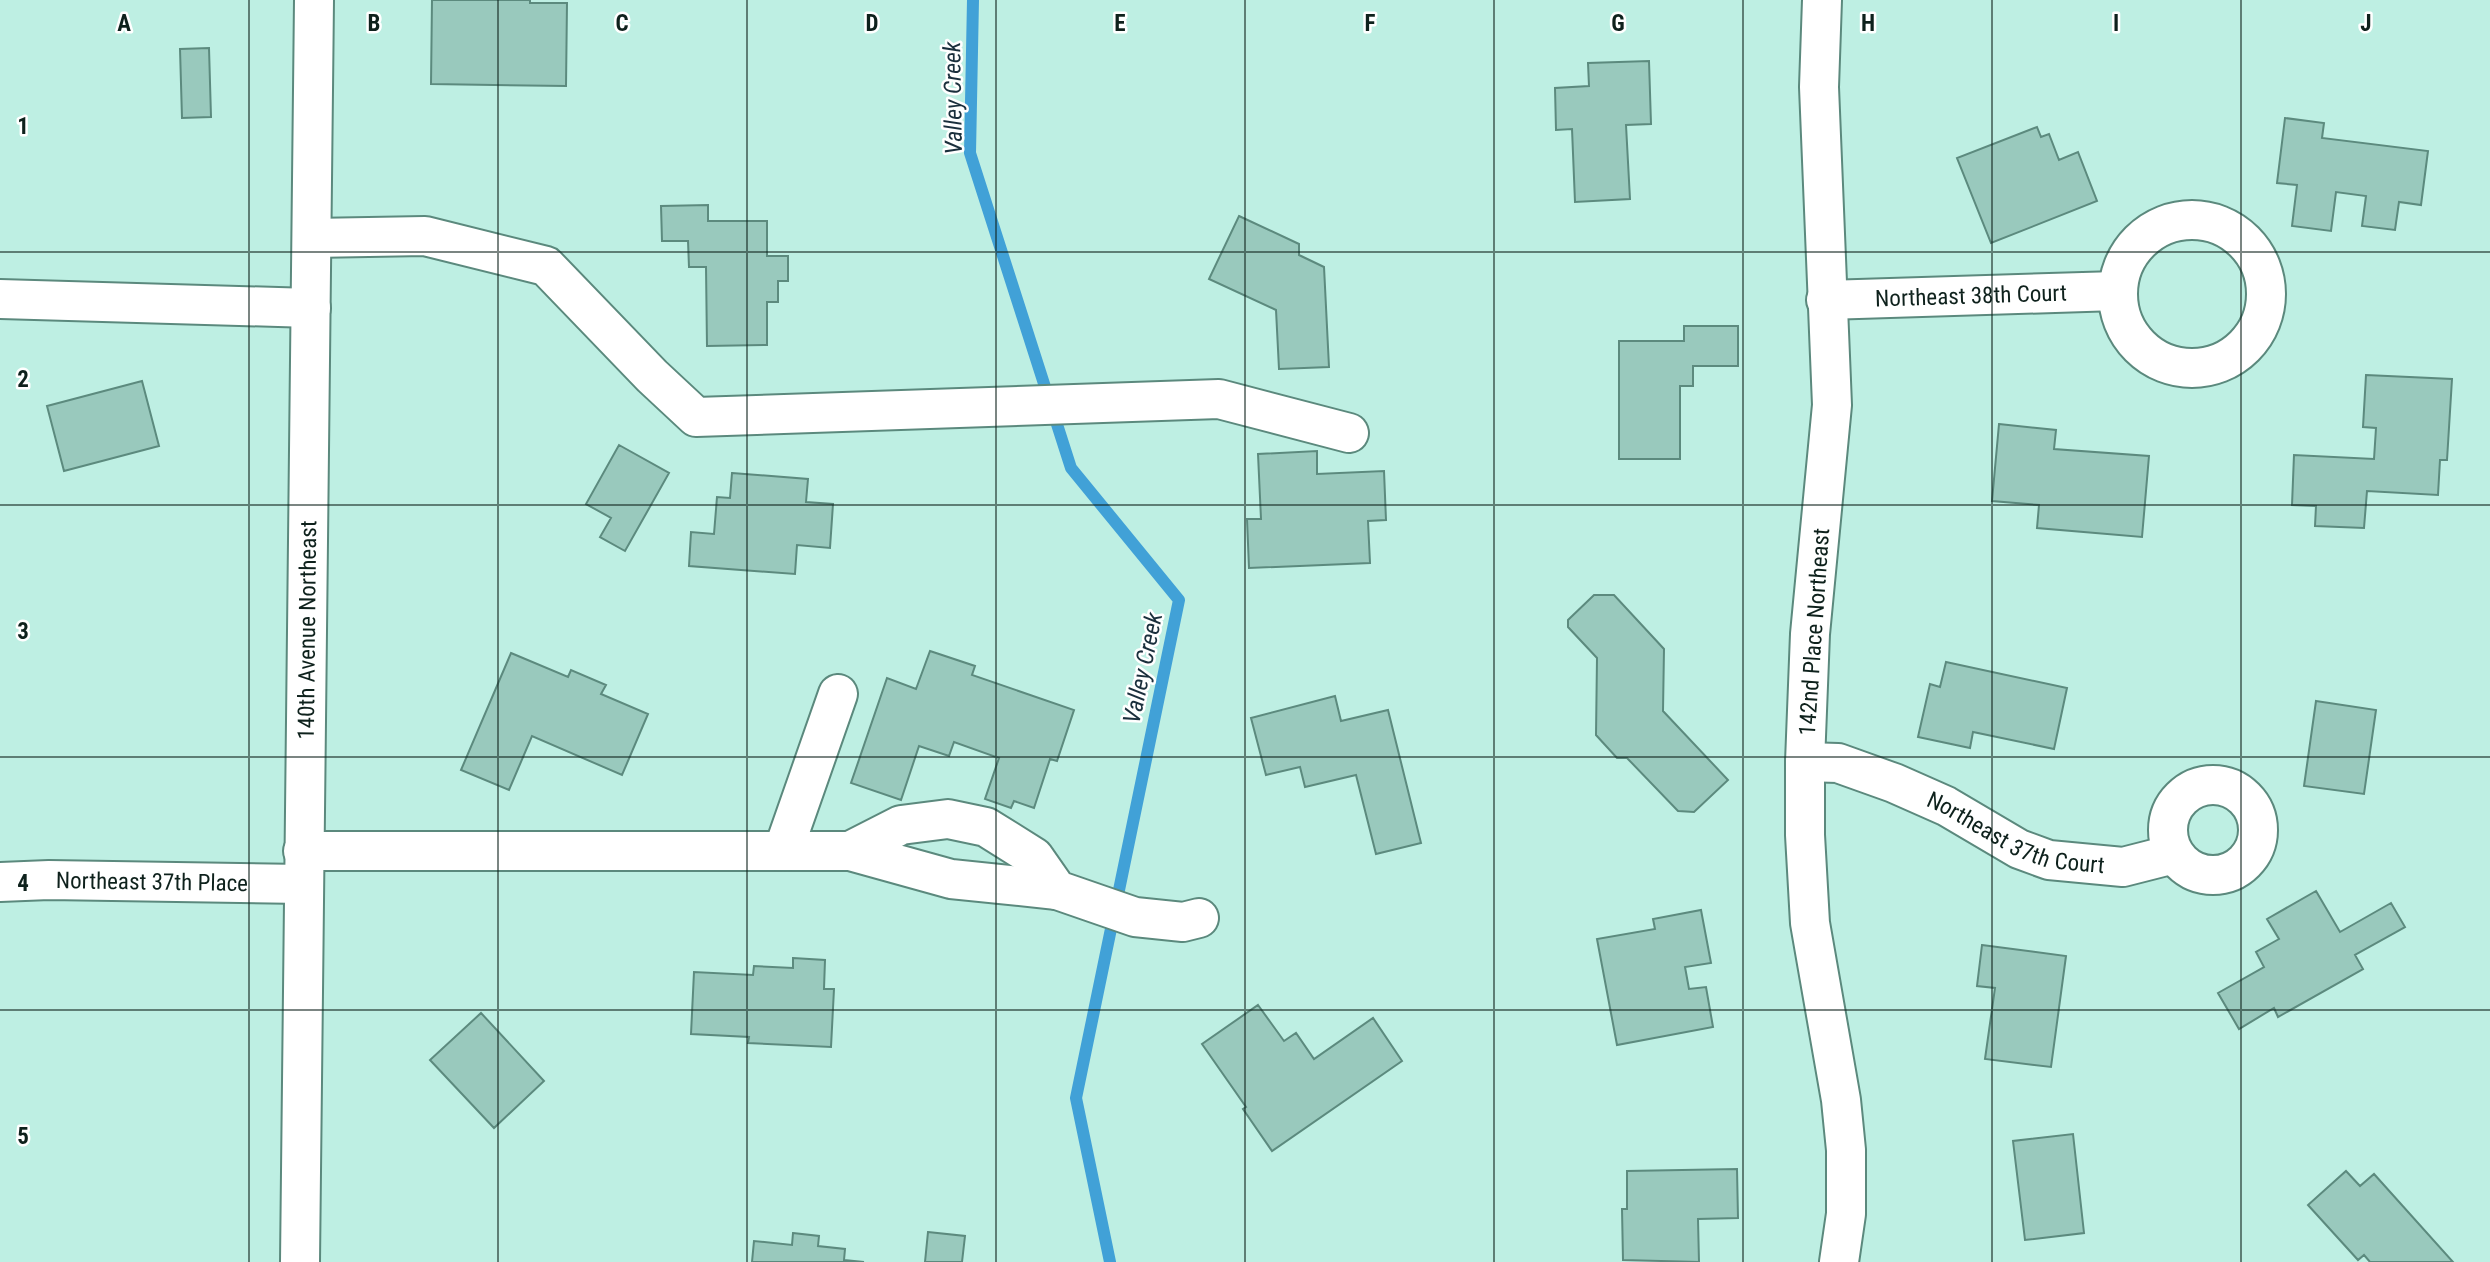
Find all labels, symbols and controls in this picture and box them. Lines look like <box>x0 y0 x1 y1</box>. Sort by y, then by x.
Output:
text: A <box>117 10 131 37</box>
text: B <box>368 10 380 37</box>
text: C <box>615 10 629 37</box>
text: D <box>866 10 879 37</box>
text: E <box>1114 10 1126 37</box>
text: F <box>1365 10 1376 37</box>
text: G <box>1611 10 1625 37</box>
text: H <box>1861 10 1875 37</box>
text: I <box>2113 10 2119 37</box>
text: J <box>2360 10 2372 37</box>
water label: Valley Creek <box>938 41 968 155</box>
text: 1 <box>17 113 29 140</box>
street label: Northeast 38th Court <box>1875 280 2067 312</box>
text: 2 <box>17 366 29 393</box>
street label: 140th Avenue Northeast <box>293 520 322 740</box>
street label: 142nd Place Northeast <box>1794 527 1835 737</box>
water label: Valley Creek <box>1118 609 1169 726</box>
text: 3 <box>17 618 29 645</box>
street label: Northeast 37th Court <box>1923 786 2106 879</box>
street label: Northeast 37th Place <box>56 867 248 897</box>
text: 4 <box>17 870 29 897</box>
text: 5 <box>17 1123 29 1150</box>

